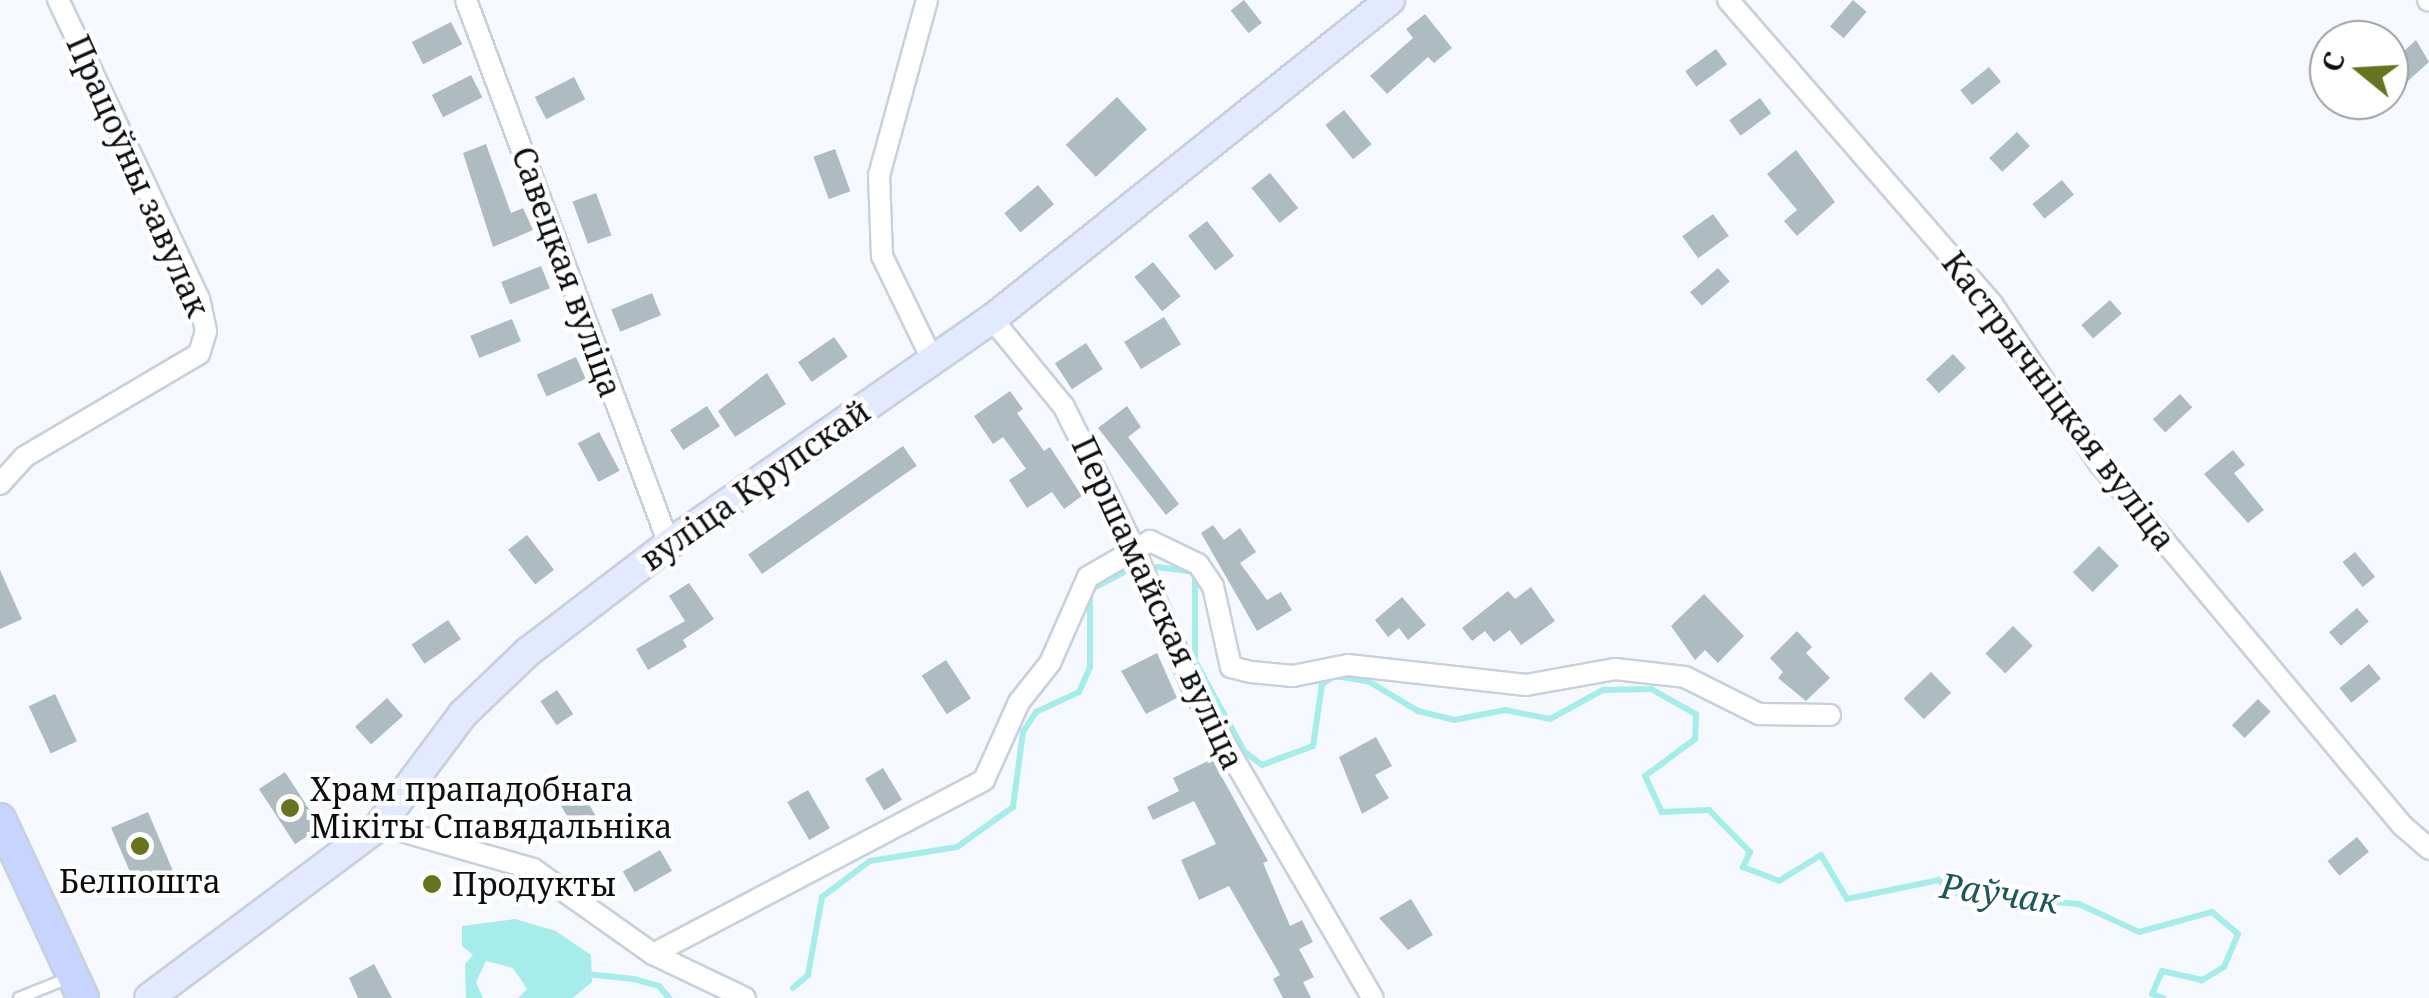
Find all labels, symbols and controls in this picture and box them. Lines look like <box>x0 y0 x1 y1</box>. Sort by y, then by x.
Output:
north arrow <box>2309 20 2409 120</box>
street label: Працоўны завулак <box>59 29 217 323</box>
text: С <box>2311 47 2353 76</box>
street label: Савецкая вуліца <box>504 142 630 402</box>
street label: Кастрычніцкая вуліца <box>1934 244 2184 558</box>
street label: вуліца Крупскай <box>633 392 877 578</box>
street label: Першамайская вуліца <box>1064 431 1252 775</box>
place label: Храм прападобнага Мікіты Спавядальніка <box>310 771 672 846</box>
marker: Храм прападобнага Мікіты Спавядальніка <box>279 797 301 819</box>
marker: Белпошта <box>129 835 151 857</box>
place label: Белпошта <box>59 862 221 900</box>
water label: Раўчак <box>1938 864 2062 922</box>
place label: Продукты <box>452 865 616 903</box>
marker: Продукты <box>421 873 443 895</box>

